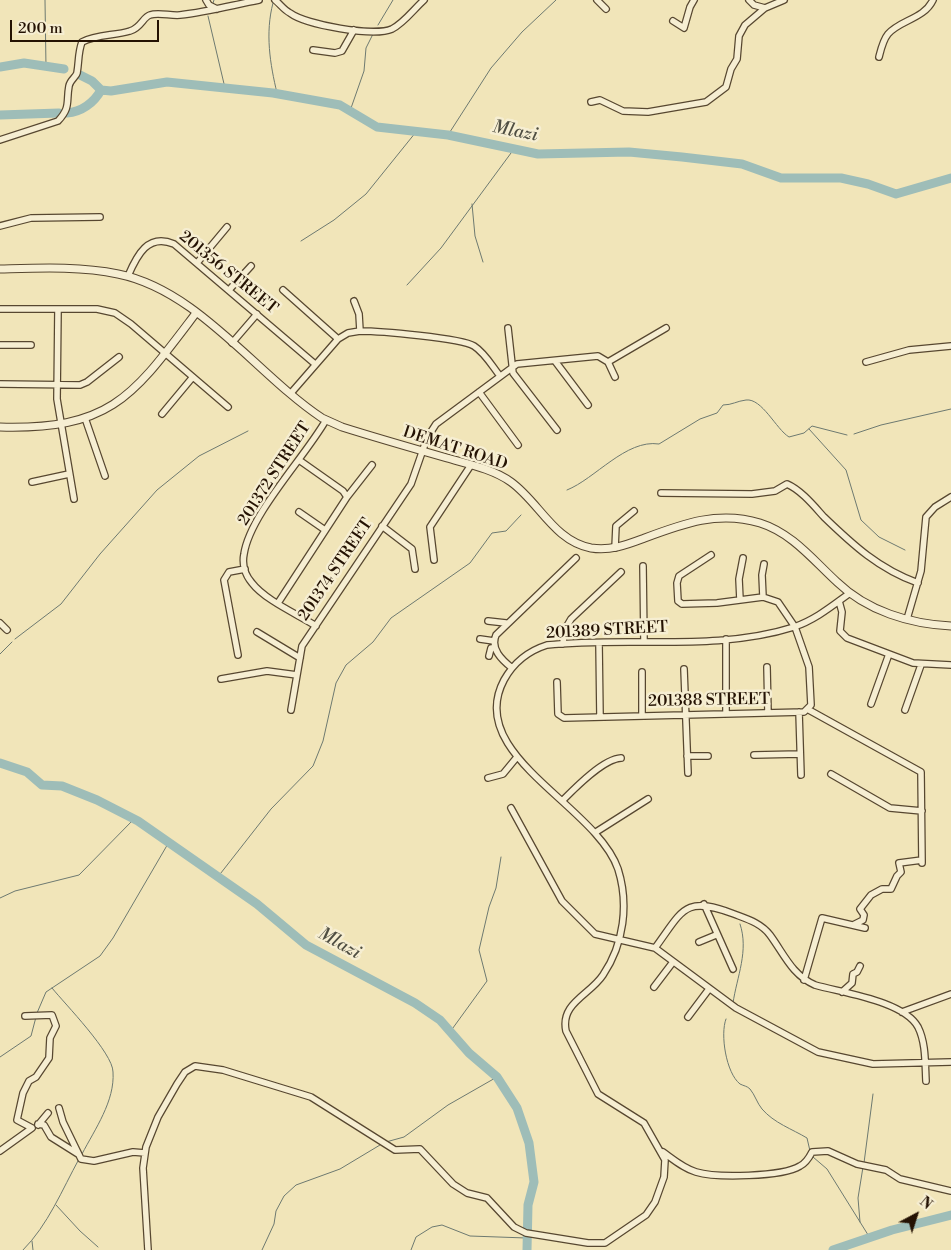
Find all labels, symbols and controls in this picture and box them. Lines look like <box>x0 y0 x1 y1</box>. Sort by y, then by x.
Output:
scale bar <box>12 10 161 42</box>
text: 200 m <box>18 19 63 38</box>
water label: Mlazi <box>490 117 540 147</box>
street label: 201356 STREET <box>175 227 281 319</box>
street label: 201372 STREET <box>234 419 316 529</box>
street label: DEMAT ROAD <box>400 423 510 475</box>
street label: 201374 STREET <box>295 515 377 625</box>
street label: 201389 STREET <box>545 618 669 644</box>
street label: 201388 STREET <box>648 690 770 712</box>
water label: Mlazi <box>314 923 364 965</box>
north arrow <box>891 1190 941 1240</box>
text: N <box>916 1193 936 1214</box>

